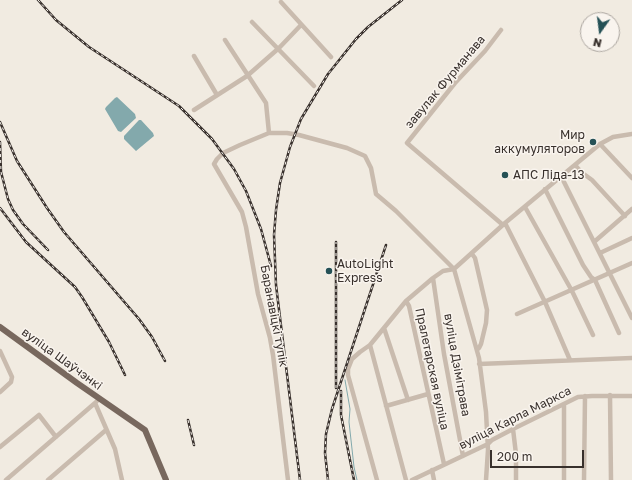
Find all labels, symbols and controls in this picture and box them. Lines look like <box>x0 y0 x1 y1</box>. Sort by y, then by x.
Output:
north arrow <box>580 12 620 52</box>
street label: завулак Фурманава <box>402 32 488 132</box>
text: N <box>592 36 603 50</box>
place label: Мир аккумуляторов <box>494 128 585 156</box>
marker: Мир аккумуляторов <box>588 137 598 147</box>
place label: АПС Ліда-13 <box>513 168 585 182</box>
marker: АПС Ліда-13 <box>500 170 510 180</box>
place label: AutoLight Express <box>337 257 394 285</box>
street label: Баранавіцкі тупік <box>257 264 291 368</box>
marker: AutoLight Express <box>324 266 334 276</box>
street label: Пралетарская вуліца <box>412 307 452 431</box>
street label: вуліца Дзімітрава <box>441 312 473 418</box>
street label: вуліца Шаўчэнкі <box>19 325 105 393</box>
street label: вуліца Карла Маркса <box>456 383 574 453</box>
scale bar <box>492 442 586 468</box>
text: 200 m <box>497 449 532 464</box>

